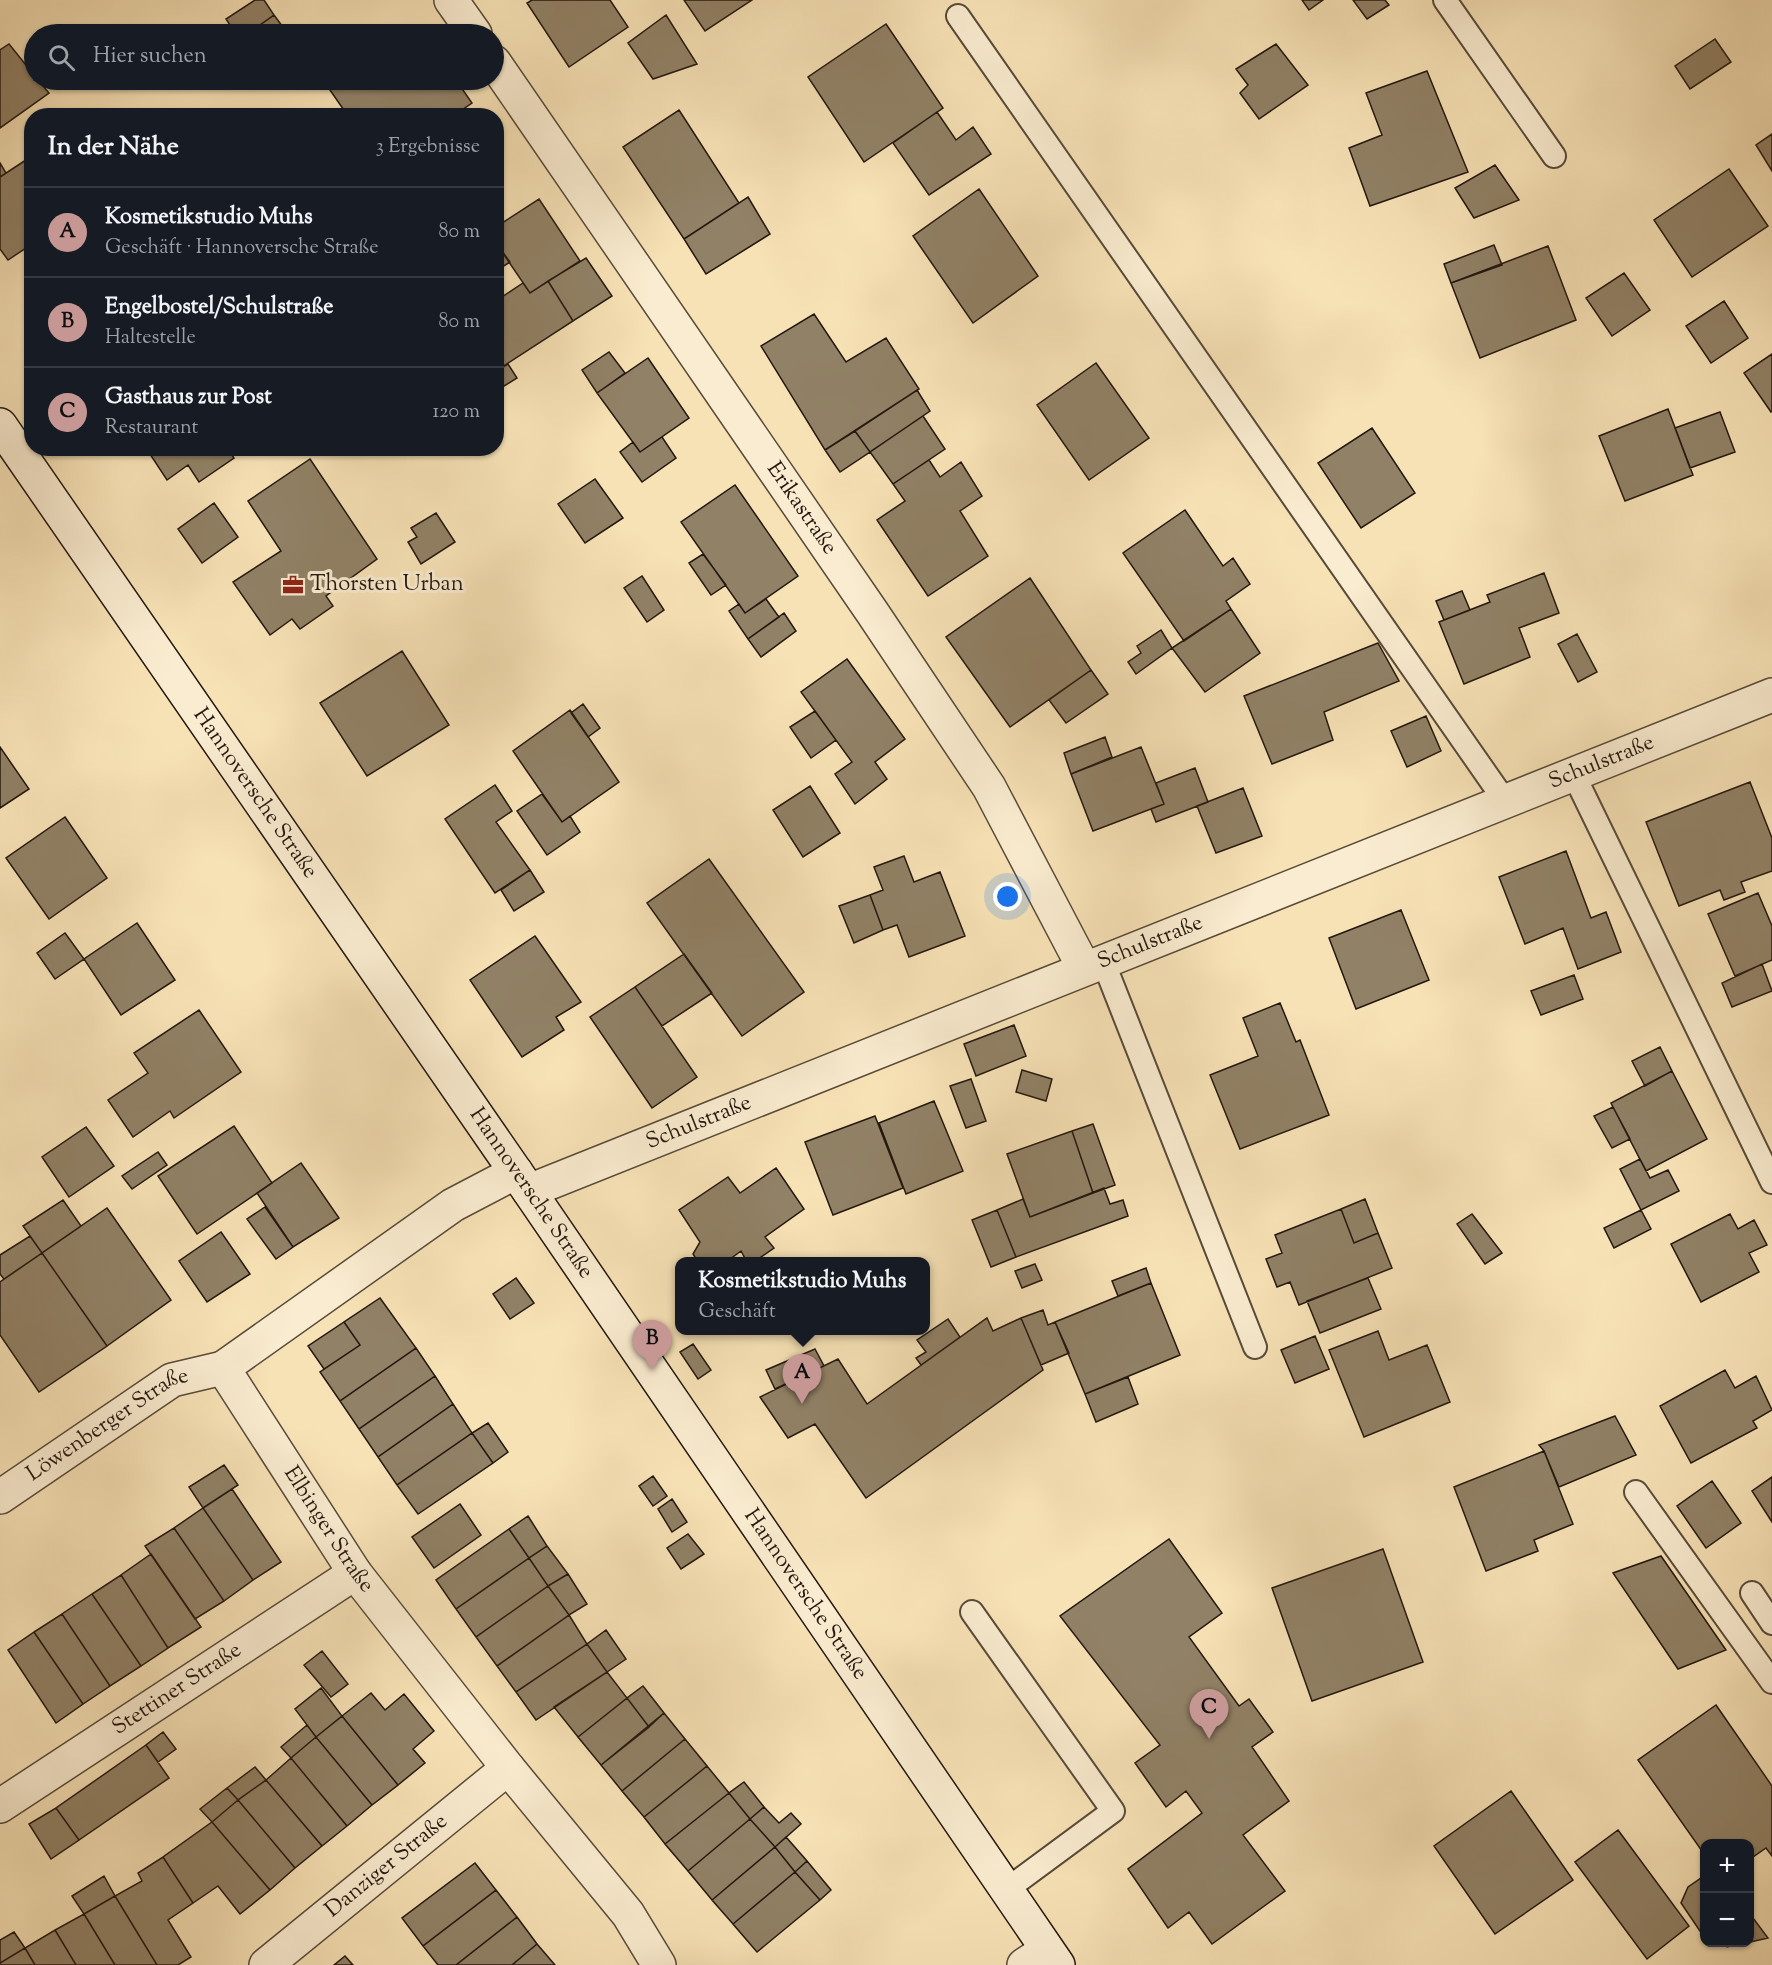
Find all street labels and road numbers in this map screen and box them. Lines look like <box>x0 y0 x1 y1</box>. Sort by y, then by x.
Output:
street label: Erikastraße <box>758 456 844 562</box>
street label: Hannoversche Straße <box>184 702 325 886</box>
street label: Schulstraße <box>1544 728 1659 798</box>
street label: Schulstraße <box>1093 908 1208 978</box>
street label: Schulstraße <box>641 1088 756 1159</box>
street label: Hannoversche Straße <box>460 1102 601 1286</box>
street label: Löwenberger Straße <box>20 1361 192 1490</box>
street label: Elbinger Straße <box>275 1460 381 1600</box>
street label: Hannoversche Straße <box>735 1503 875 1687</box>
street label: Stettiner Straße <box>106 1635 248 1744</box>
street label: Danziger Straße <box>319 1807 455 1926</box>

